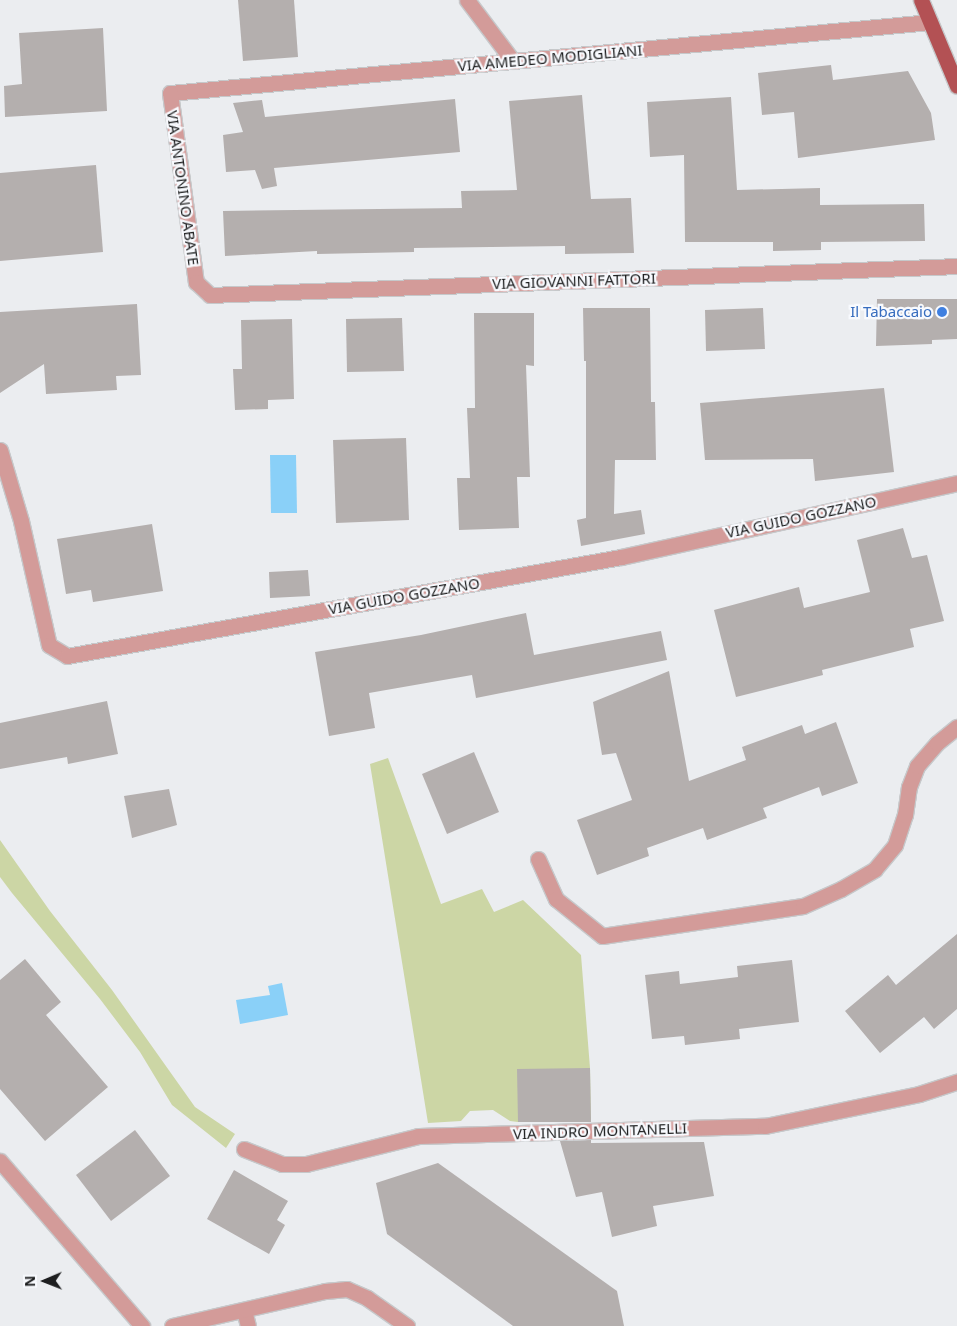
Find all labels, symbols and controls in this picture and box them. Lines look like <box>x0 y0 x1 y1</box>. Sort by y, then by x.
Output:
street label: VIA AMEDEO MODIGLIANI <box>457 41 643 75</box>
street label: VIA ANTONINO ABATE <box>163 109 203 267</box>
street label: VIA GIOVANNI FATTORI <box>492 269 656 293</box>
place label: Il Tabaccaio <box>850 303 932 321</box>
marker: Il Tabaccaio <box>936 306 948 318</box>
street label: VIA GUIDO GOZZANO <box>724 492 878 542</box>
street label: VIA GUIDO GOZZANO <box>327 574 481 618</box>
street label: VIA INDRO MONTANELLI <box>513 1119 687 1143</box>
north arrow <box>20 1256 70 1306</box>
text: N <box>20 1275 39 1287</box>

